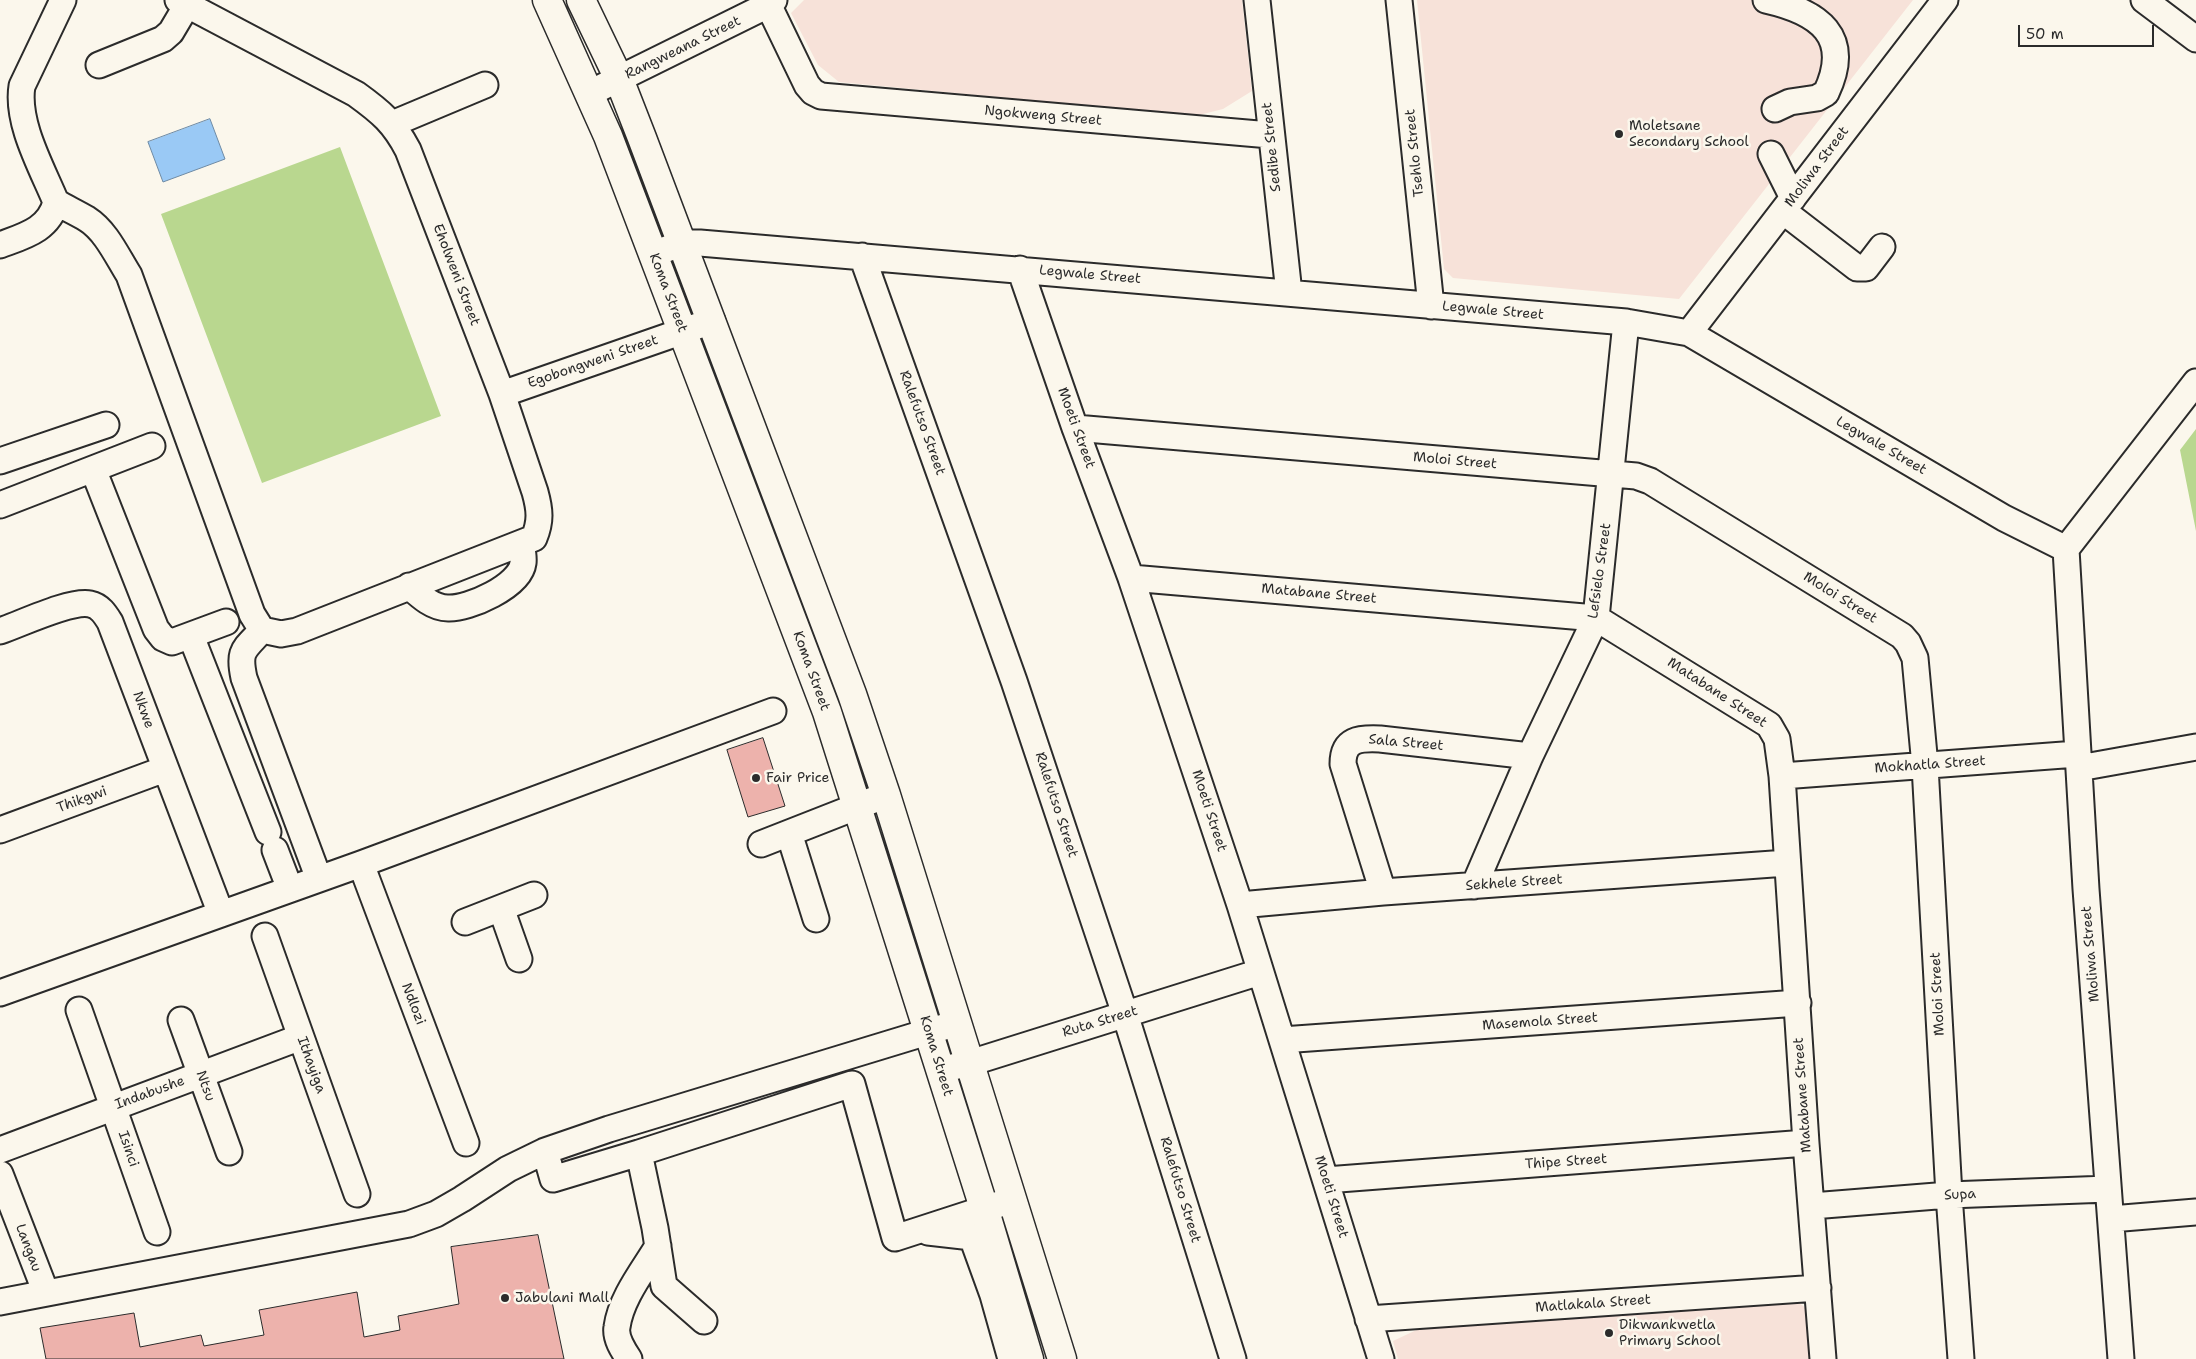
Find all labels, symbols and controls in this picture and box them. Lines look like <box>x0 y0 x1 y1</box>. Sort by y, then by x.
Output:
street label: Rangweana Street <box>622 13 744 83</box>
scale bar <box>2021 15 2157 47</box>
text: 50 m <box>2026 24 2064 44</box>
street label: Sedibe Street <box>1259 101 1285 193</box>
street label: Ngokweng Street <box>983 102 1103 130</box>
street label: Tsehlo Street <box>1402 108 1428 198</box>
place label: Moletsane Secondary School <box>1629 118 1749 150</box>
street label: Moliwa Street <box>1781 123 1853 211</box>
marker: Moletsane Secondary School <box>1613 128 1625 140</box>
street label: Eholweni Street <box>429 222 483 328</box>
street label: Koma Street <box>645 251 691 335</box>
street label: Legwale Street <box>1038 262 1142 288</box>
street label: Legwale Street <box>1441 298 1545 324</box>
street label: Egobongweni Street <box>526 332 660 392</box>
street label: Ralefutso Street <box>895 368 949 478</box>
street label: Moeti Street <box>1054 385 1098 471</box>
street label: Legwale Street <box>1833 413 1929 479</box>
street label: Moloi Street <box>1412 449 1498 473</box>
street label: Lefsielo Street <box>1585 522 1615 620</box>
street label: Moloi Street <box>1800 569 1880 627</box>
street label: Matabane Street <box>1261 581 1377 607</box>
street label: Koma Street <box>789 629 833 713</box>
street label: Matabane Street <box>1664 654 1770 732</box>
street label: Nkwe <box>129 689 157 731</box>
street label: Sala Street <box>1368 731 1444 755</box>
street label: Ralefutso Street <box>1031 750 1081 860</box>
street label: Mokhatla Street <box>1874 753 1986 777</box>
street label: Moeti Street <box>1188 768 1230 854</box>
place label: Fair Price <box>766 770 829 786</box>
marker: Fair Price <box>750 772 762 784</box>
street label: Thikgwi <box>55 783 109 817</box>
street label: Sekhele Street <box>1465 871 1563 895</box>
street label: Moliwa Street <box>2078 905 2104 1003</box>
street label: Moloi Street <box>1927 952 1949 1036</box>
street label: Ndlozi <box>397 981 429 1027</box>
street label: Ruta Street <box>1060 1003 1140 1041</box>
street label: Masemola Street <box>1482 1010 1598 1034</box>
street label: Koma Street <box>916 1014 956 1098</box>
street label: Ithayiga <box>293 1034 329 1096</box>
street label: Matabane Street <box>1791 1037 1815 1153</box>
street label: Ntsu <box>192 1068 218 1104</box>
street label: Indabushe <box>113 1073 187 1113</box>
street label: Isinci <box>114 1129 142 1169</box>
street label: Ralefutso Street <box>1156 1135 1204 1245</box>
street label: Thipe Street <box>1524 1151 1608 1173</box>
street label: Moeti Street <box>1311 1154 1351 1240</box>
street label: Supa <box>1944 1186 1976 1204</box>
street label: Langau <box>11 1222 45 1274</box>
place label: Jabulani Mall <box>515 1290 609 1306</box>
marker: Jabulani Mall <box>499 1292 511 1304</box>
street label: Matlakala Street <box>1535 1292 1651 1316</box>
place label: Dikwankwetla Primary School <box>1619 1317 1720 1350</box>
marker: Dikwankwetla Primary School <box>1603 1327 1615 1339</box>

